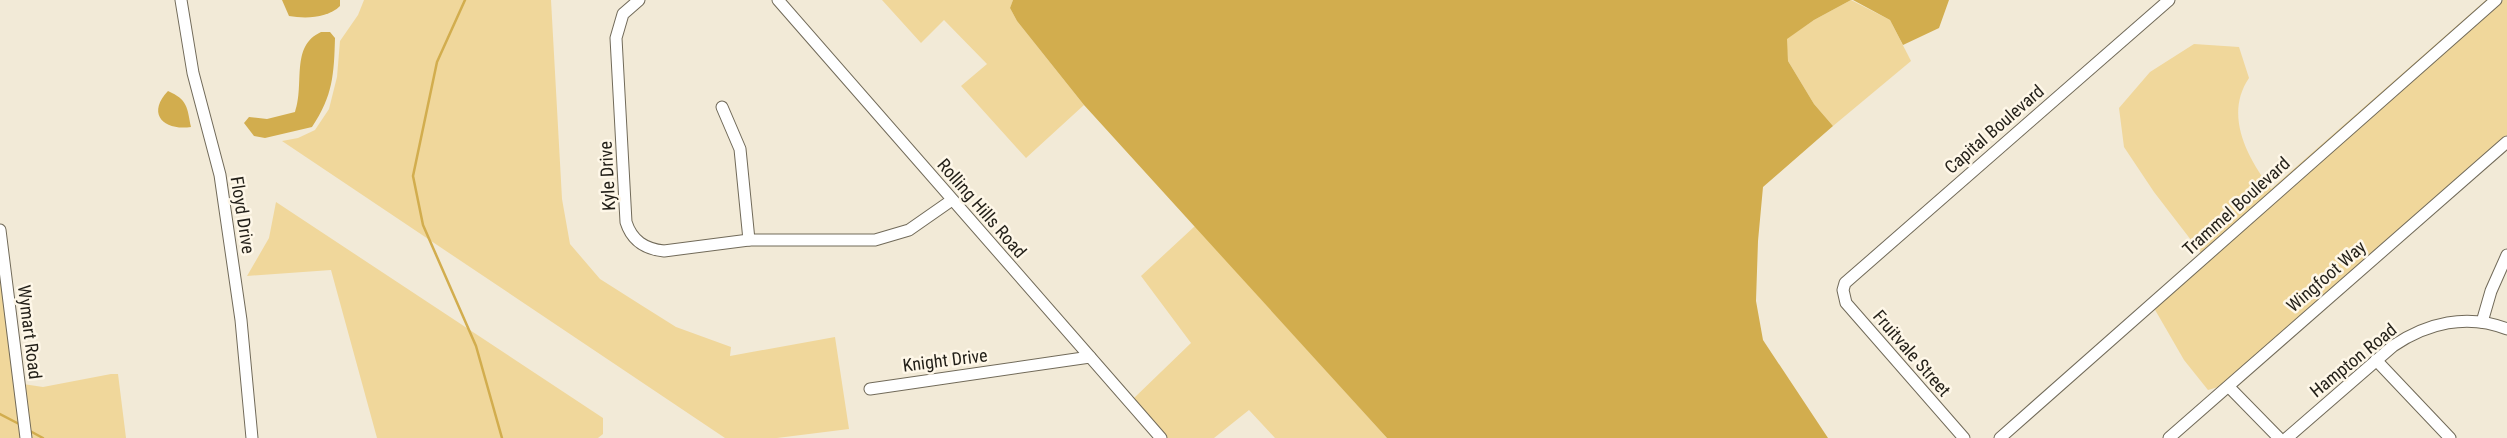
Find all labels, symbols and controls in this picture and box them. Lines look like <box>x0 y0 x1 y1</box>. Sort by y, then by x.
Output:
street label: Capital Boulevard <box>1940 80 2048 178</box>
street label: Kyle Drive <box>595 141 619 211</box>
street label: Trammel Boulevard <box>2178 152 2294 260</box>
street label: Rolling Hills Road <box>933 154 1031 262</box>
street label: Floyd Drive <box>227 175 259 255</box>
street label: Wingfoot Way <box>2282 236 2370 316</box>
street label: Wymart Road <box>14 284 46 380</box>
street label: Fruitvale Street <box>1869 306 1955 400</box>
street label: Hampton Road <box>2305 319 2401 401</box>
street label: Knight Drive <box>901 344 989 376</box>

